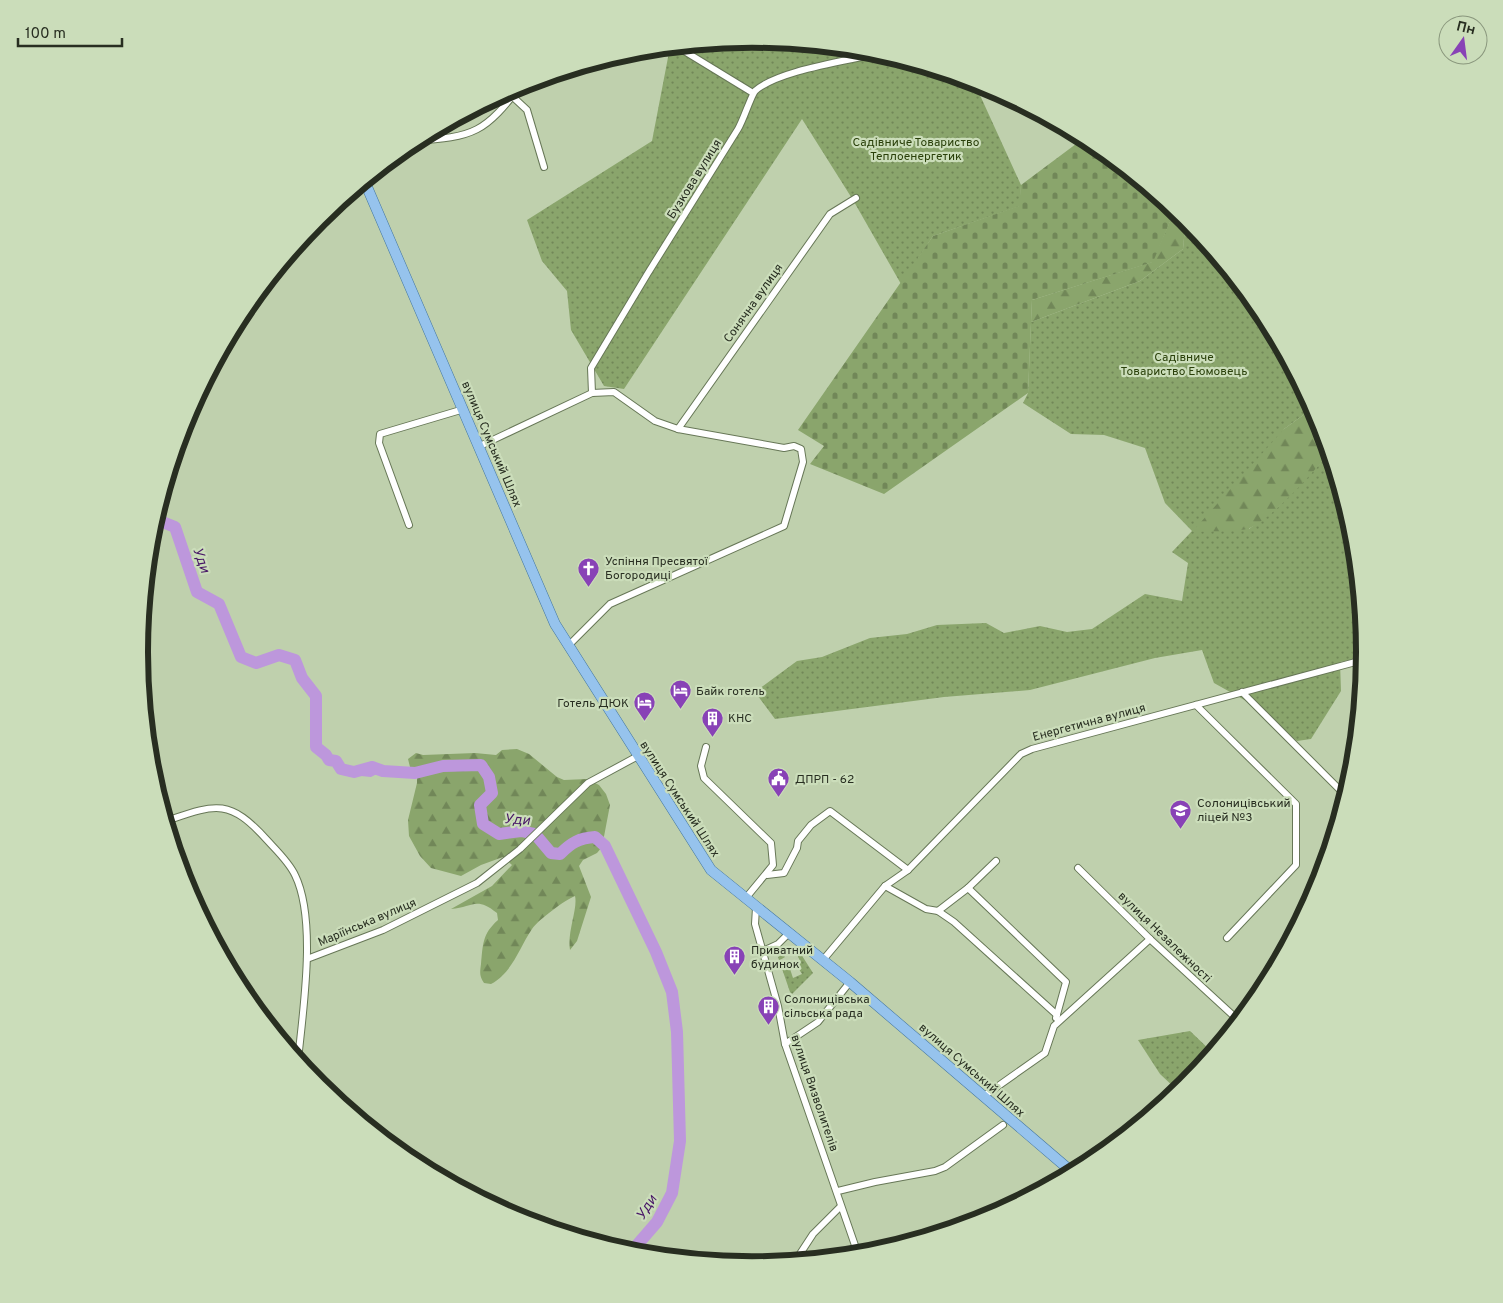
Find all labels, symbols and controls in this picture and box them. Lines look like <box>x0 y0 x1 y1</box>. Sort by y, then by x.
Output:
scale bar <box>18 15 121 47</box>
north arrow <box>1438 15 1488 65</box>
text: Пн <box>1455 18 1477 39</box>
text: 100 m <box>25 25 66 44</box>
park label: Садівниче Товариство Теплоенергетик <box>853 135 980 165</box>
street label: Бузкова вулиця <box>664 137 726 222</box>
street label: Сонячна вулиця <box>721 261 787 346</box>
park label: Садівниче Товариство Еюмовець <box>1121 350 1247 380</box>
street label: вулиця Сумський Шлях <box>457 379 525 510</box>
water label: Уди <box>188 545 213 577</box>
place label: Успіння Пресвятої Богородиці <box>605 554 709 584</box>
church icon: Успіння Пресвятої Богородиці <box>577 556 601 587</box>
hotel icon: Байк готель <box>668 679 692 710</box>
place label: Байк готель <box>696 684 765 700</box>
hotel icon: Готель ДЮК <box>633 691 657 722</box>
place label: Готель ДЮК <box>557 696 629 712</box>
street label: Енергетична вулиця <box>1031 700 1148 746</box>
building icon: КНС <box>700 706 724 737</box>
place label: КНС <box>728 711 752 727</box>
street label: вулиця Сумський Шлях <box>636 738 723 861</box>
public building icon: ДПРП - 62 <box>767 767 791 798</box>
place label: ДПРП - 62 <box>795 772 854 788</box>
place label: Солоницівський ліцей №3 <box>1197 796 1291 826</box>
school or university icon: Солоницівський ліцей №3 <box>1169 798 1193 829</box>
water label: Уди <box>503 811 531 830</box>
street label: вулиця Незалежності <box>1114 889 1215 987</box>
street label: Маріїнська вулиця <box>316 895 419 951</box>
place label: Приватний будинок <box>751 943 813 973</box>
building icon: Приватний будинок <box>723 945 747 976</box>
place label: Солоницівська сільська рада <box>784 992 870 1022</box>
building icon: Солоницівська сільська рада <box>756 994 780 1025</box>
street label: вулиця Сумський Шлях <box>915 1020 1028 1121</box>
street label: вулиця Визволителів <box>787 1033 842 1154</box>
water label: Уди <box>633 1191 662 1223</box>

